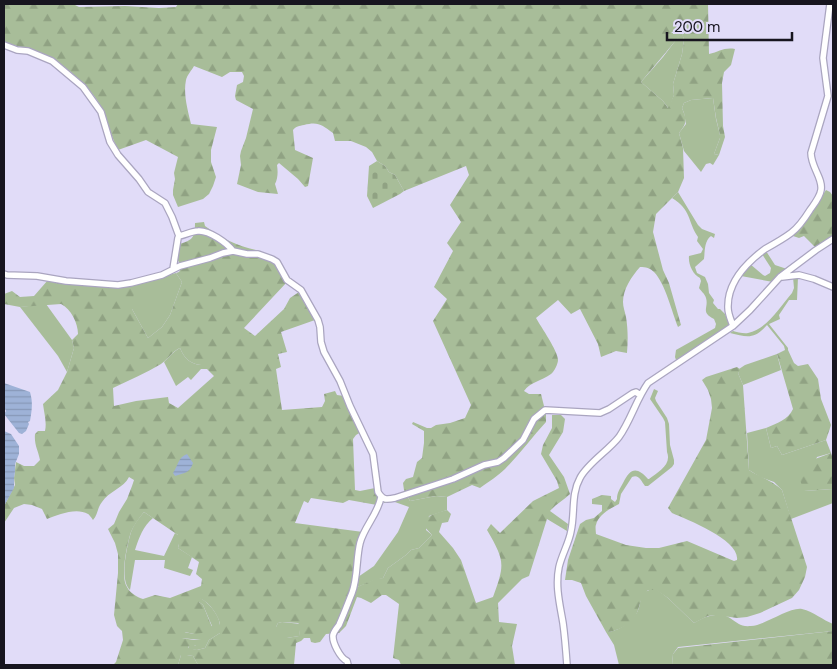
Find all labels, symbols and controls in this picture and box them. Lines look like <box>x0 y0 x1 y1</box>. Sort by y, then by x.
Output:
scale bar <box>667 10 792 42</box>
text: 200 m <box>674 17 720 37</box>

